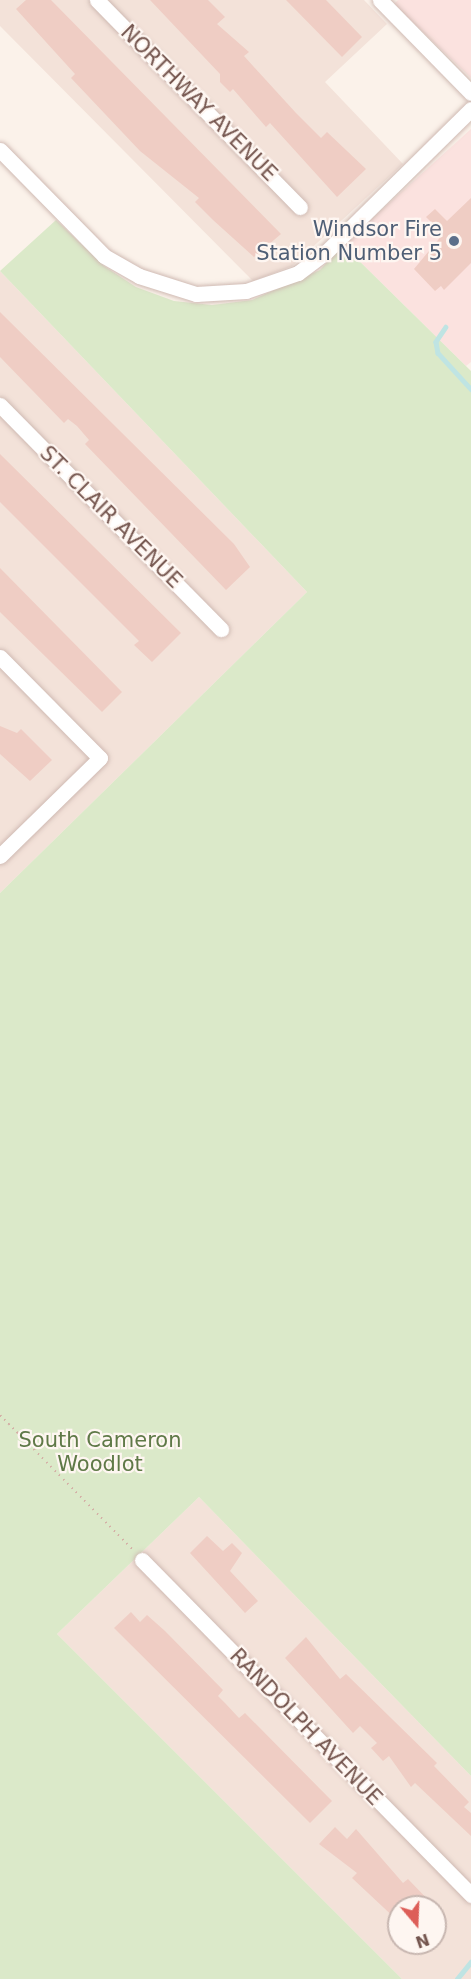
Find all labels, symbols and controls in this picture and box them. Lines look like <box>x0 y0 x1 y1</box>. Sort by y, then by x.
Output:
street label: NORTHWAY AVENUE <box>116 20 282 186</box>
place label: Windsor Fire Station Number 5 <box>256 216 442 266</box>
marker: Windsor Fire Station Number 5 <box>447 234 461 248</box>
street label: ST. CLAIR AVENUE <box>35 441 187 593</box>
park label: South Cameron Woodlot <box>19 1427 181 1477</box>
street label: RANDOLPH AVENUE <box>225 1643 387 1811</box>
north arrow <box>387 1895 447 1955</box>
text: N <box>413 1929 432 1952</box>

